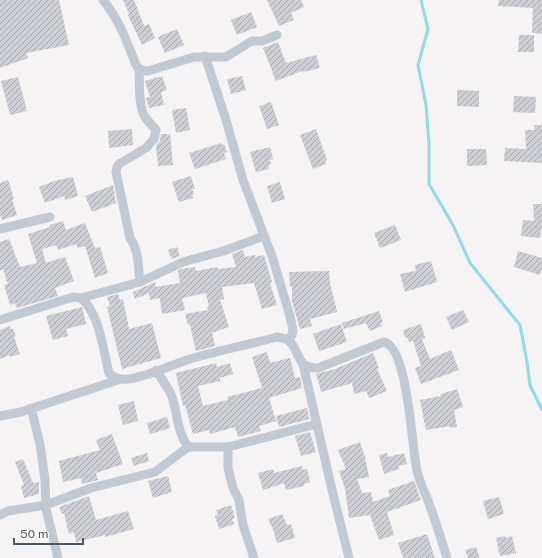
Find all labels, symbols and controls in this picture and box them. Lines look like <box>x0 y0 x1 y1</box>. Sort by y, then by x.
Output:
scale bar <box>14 520 83 546</box>
text: 50 m <box>20 527 48 541</box>

